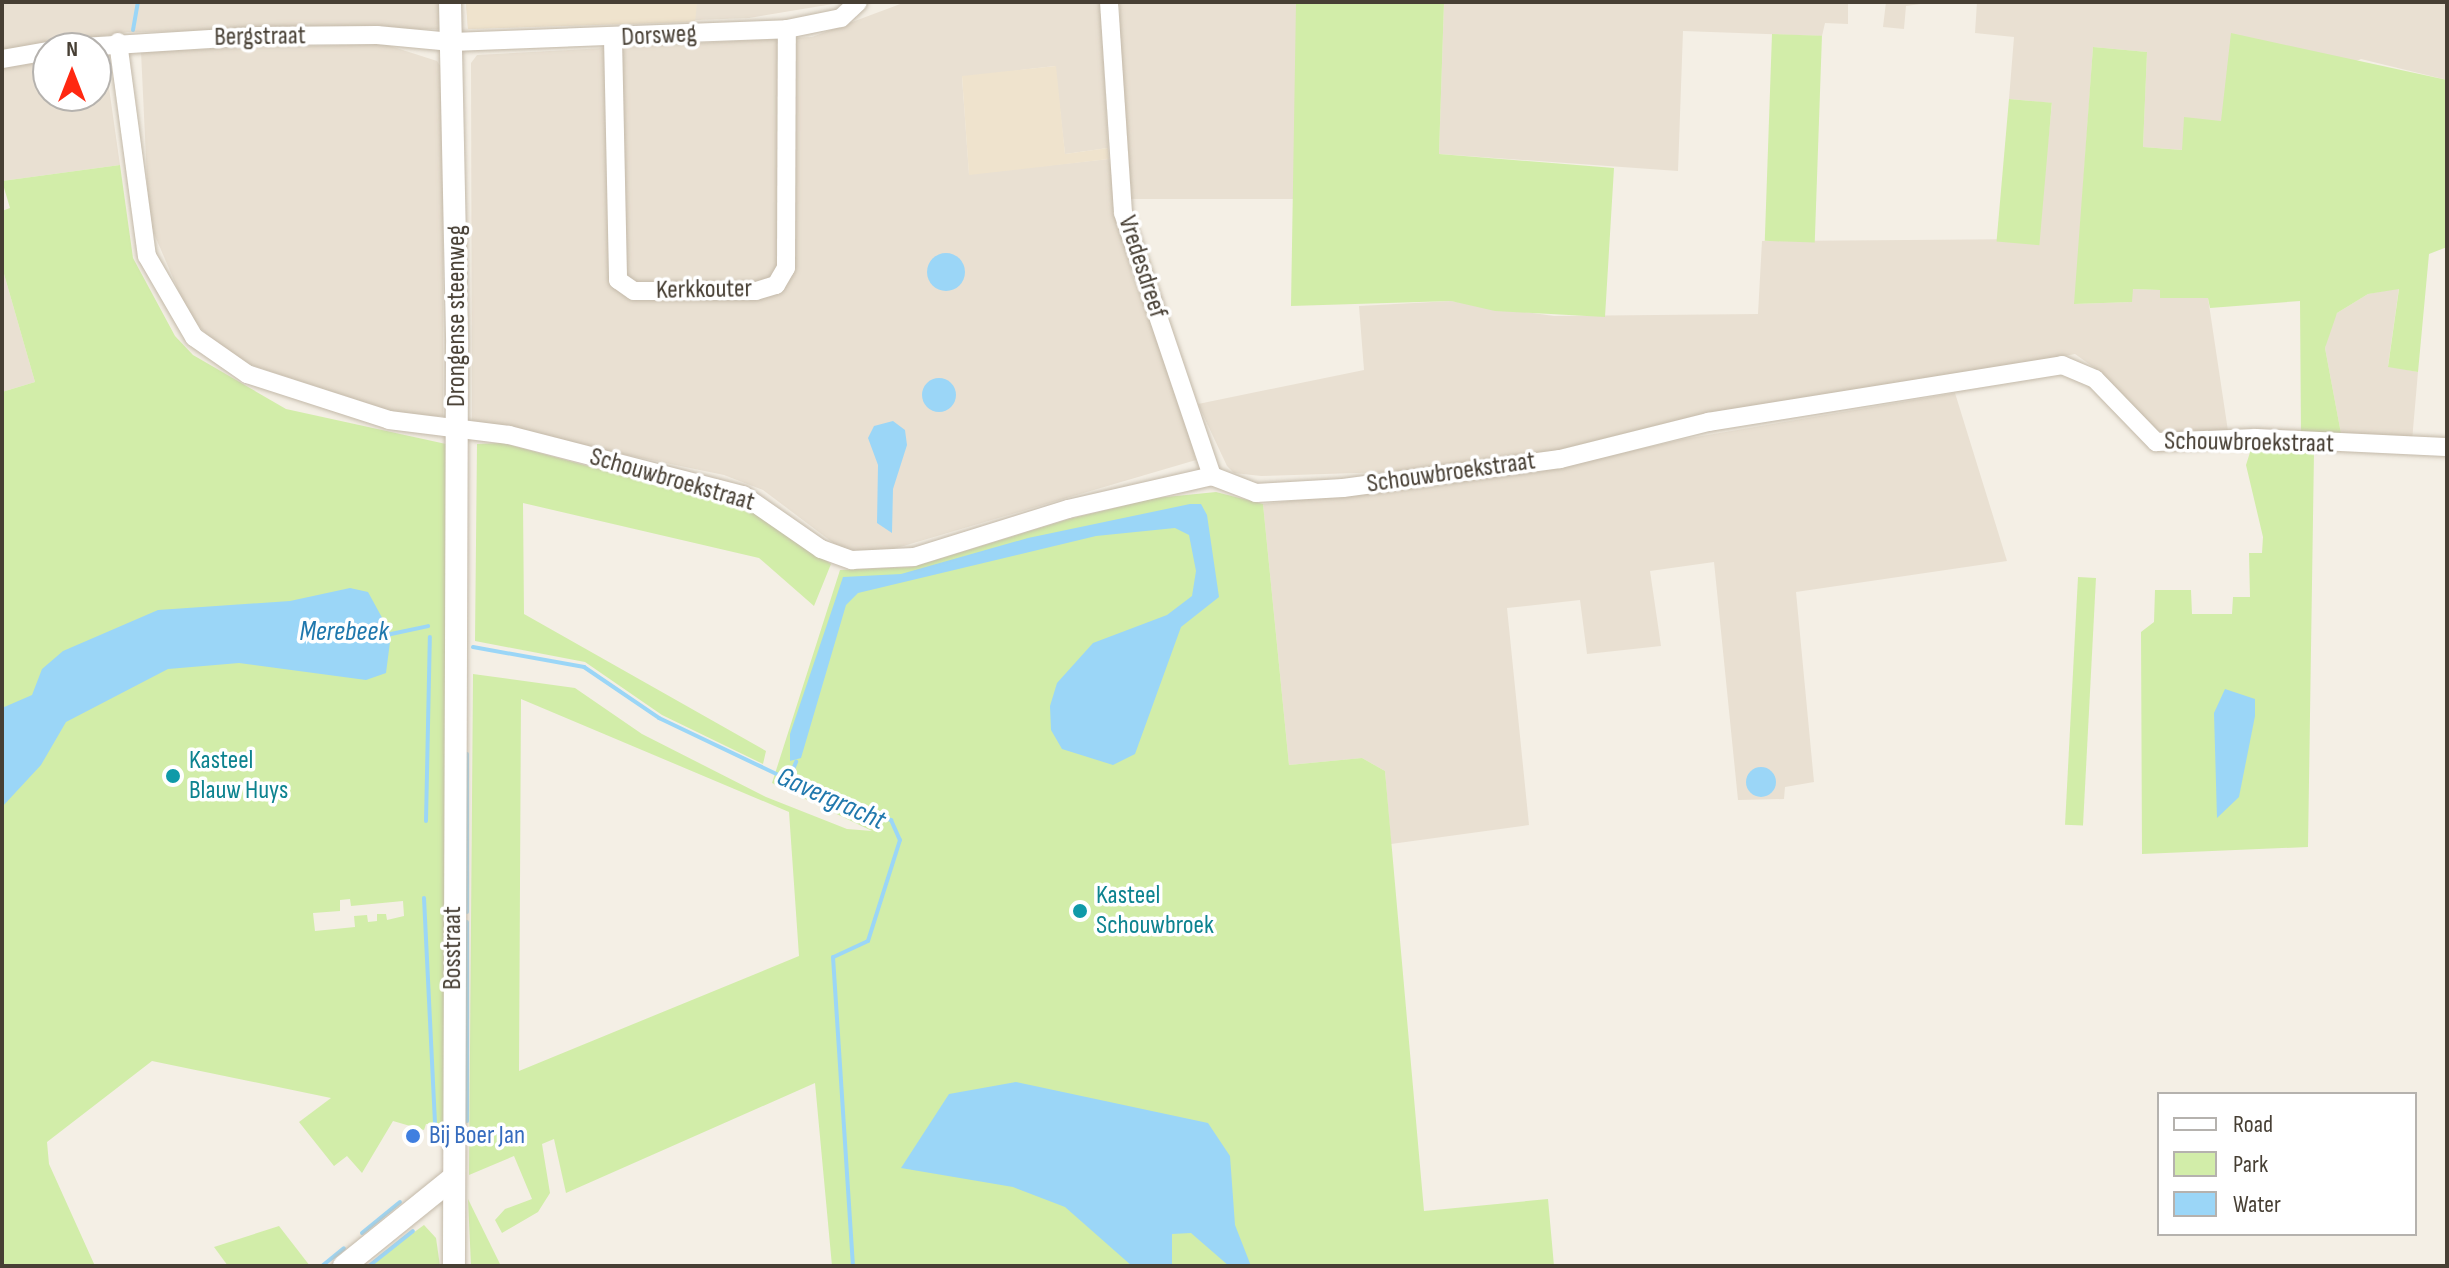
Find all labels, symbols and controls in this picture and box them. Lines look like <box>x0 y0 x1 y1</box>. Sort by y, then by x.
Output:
street label: Dorsweg <box>621 18 697 54</box>
street label: Bergstraat <box>214 21 306 53</box>
north arrow <box>32 32 112 112</box>
text: N <box>66 36 78 63</box>
street label: Vredesdreef <box>1111 212 1173 322</box>
street label: Drongense steenweg <box>441 225 473 407</box>
street label: Kerkkouter <box>656 274 752 306</box>
street label: Schouwbroekstraat <box>2164 426 2334 460</box>
street label: Schouwbroekstraat <box>586 442 758 518</box>
street label: Schouwbroekstraat <box>1365 446 1537 500</box>
water label: Merebeek <box>299 615 389 649</box>
place label: Kasteel Blauw Huys <box>189 745 288 806</box>
water label: Gavergracht <box>772 760 890 838</box>
marker: Kasteel Blauw Huys <box>164 767 182 785</box>
place label: Kasteel Schouwbroek <box>1096 880 1214 942</box>
marker: Kasteel Schouwbroek <box>1071 902 1089 920</box>
street label: Bosstraat <box>437 906 469 990</box>
legend <box>2157 1092 2417 1236</box>
text: Road <box>2233 1110 2273 1139</box>
place label: Bij Boer Jan <box>429 1120 525 1152</box>
marker: Bij Boer Jan <box>404 1127 422 1145</box>
text: Park <box>2233 1150 2268 1179</box>
text: Water <box>2233 1190 2281 1219</box>

